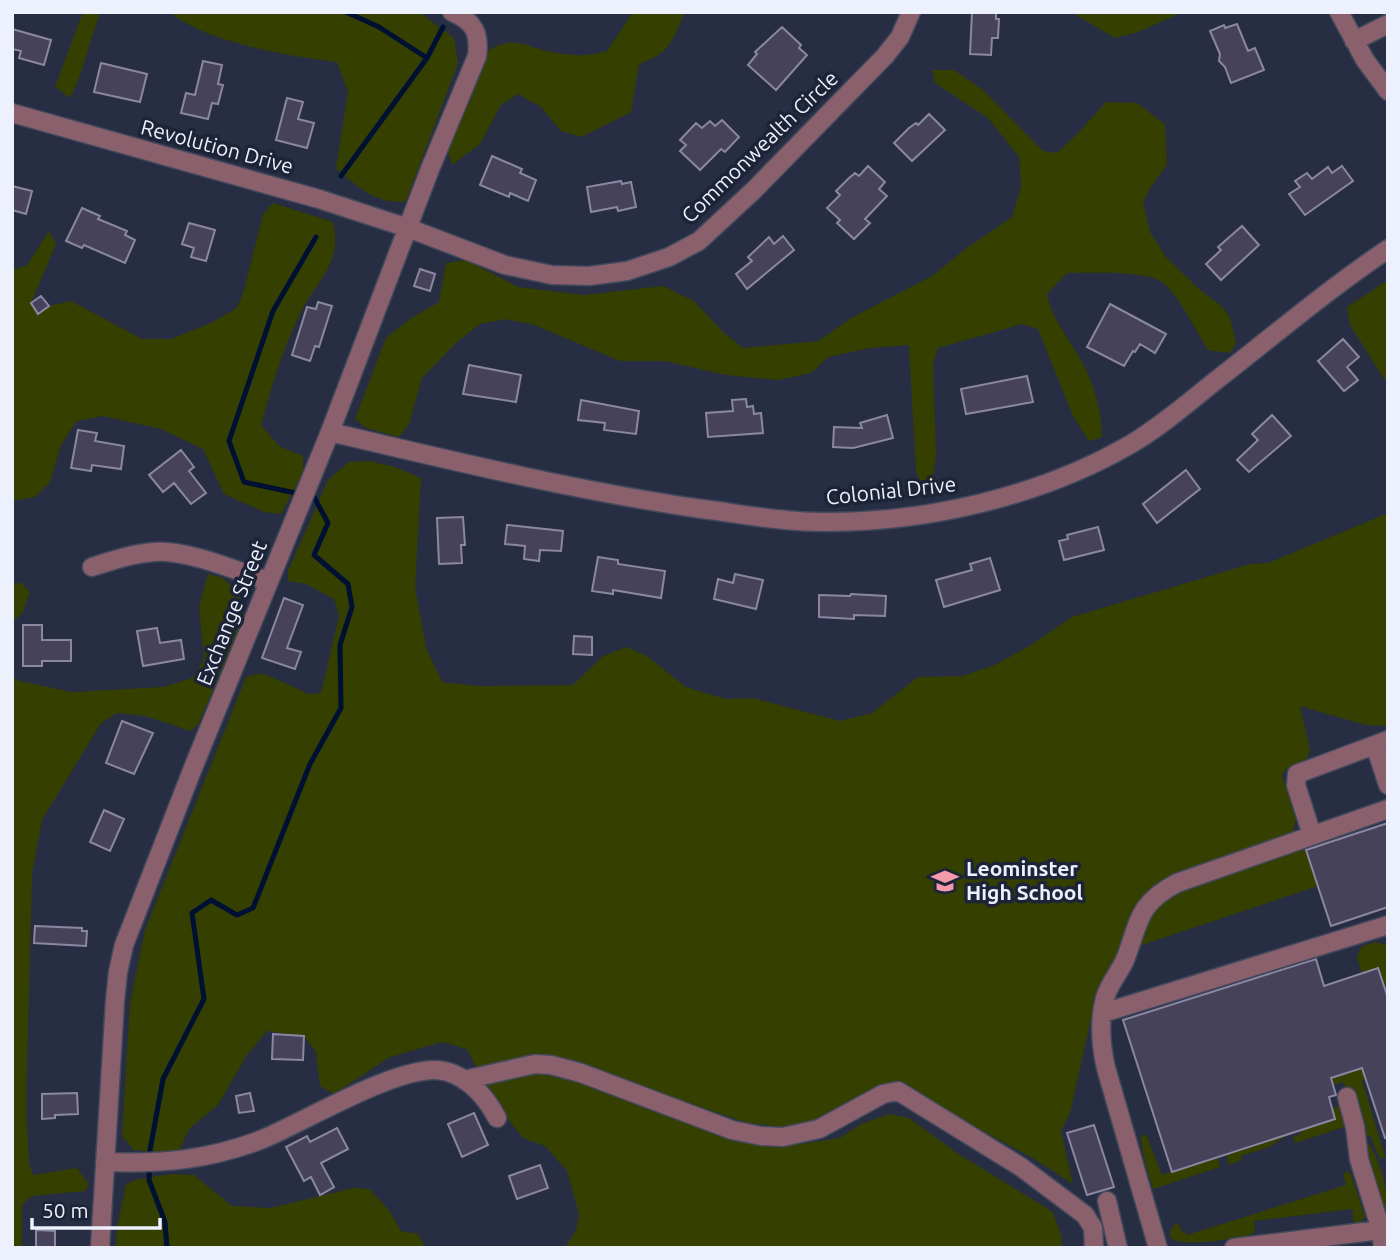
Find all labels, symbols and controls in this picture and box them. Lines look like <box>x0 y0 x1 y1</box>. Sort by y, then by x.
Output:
street label: Commonwealth Circle <box>676 66 842 227</box>
street label: Revolution Drive <box>138 114 296 178</box>
street label: Colonial Drive <box>825 471 957 509</box>
street label: Exchange Street <box>191 537 271 689</box>
place label: Leominster High School <box>966 856 1083 904</box>
school or university icon: Leominster High School <box>930 866 960 896</box>
scale bar <box>32 1186 159 1230</box>
text: 50 m <box>42 1198 89 1222</box>

